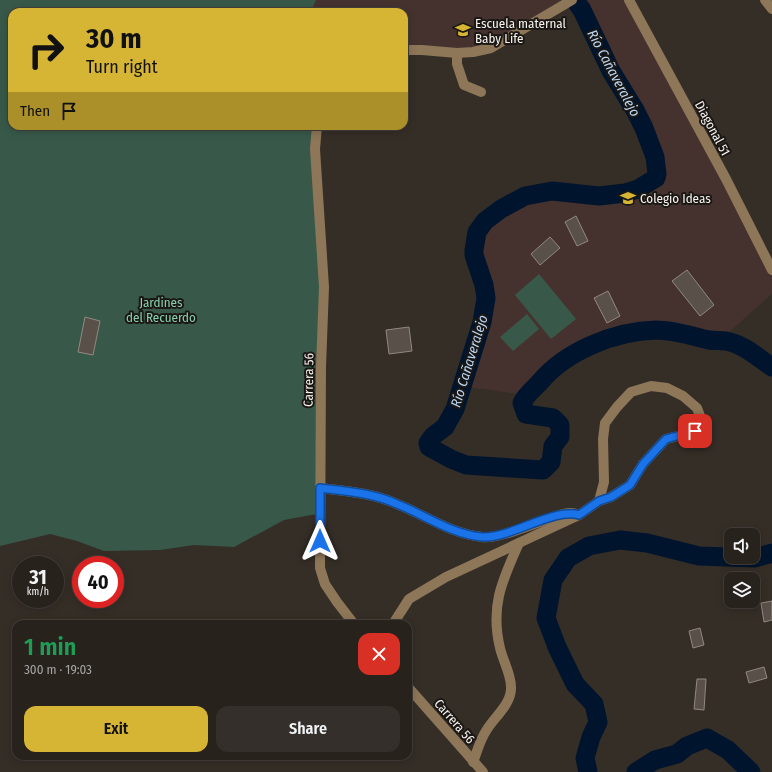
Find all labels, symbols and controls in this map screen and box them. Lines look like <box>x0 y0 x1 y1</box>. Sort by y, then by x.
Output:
place label: Escuela maternal Baby Life <box>475 16 567 46</box>
school or university icon: Escuela maternal Baby Life <box>454 21 472 39</box>
text: 30 m <box>86 22 142 55</box>
icon: right <box>20 24 72 76</box>
water label: Río Cañaveralejo <box>584 27 644 120</box>
text: Turn right <box>86 56 158 78</box>
street label: Diagonal 51 <box>692 98 733 158</box>
icon: arrive <box>58 100 80 122</box>
text: Then <box>20 102 50 120</box>
school or university icon: Colegio Ideas <box>619 189 637 207</box>
place label: Colegio Ideas <box>640 191 711 206</box>
park label: Jardines del Recuerdo <box>126 295 196 325</box>
water label: Río Cañaveralejo <box>447 313 492 409</box>
street label: Carrera 56 <box>301 353 316 407</box>
pin <box>678 414 712 448</box>
icon: arrive <box>684 420 706 442</box>
position arrow <box>299 520 341 562</box>
map controls <box>724 528 760 608</box>
button: sound <box>724 528 760 564</box>
speed limit sign: 40 <box>72 556 124 608</box>
text: 31 <box>29 565 47 589</box>
button: layers <box>724 572 760 608</box>
text: km/h <box>27 586 49 598</box>
text: 1 min <box>24 633 76 661</box>
button: close <box>358 633 400 675</box>
text: 300 m · 19:03 <box>24 662 92 677</box>
street label: Carrera 56 <box>431 696 478 747</box>
button: Exit <box>24 706 208 752</box>
button: Share <box>216 706 400 752</box>

